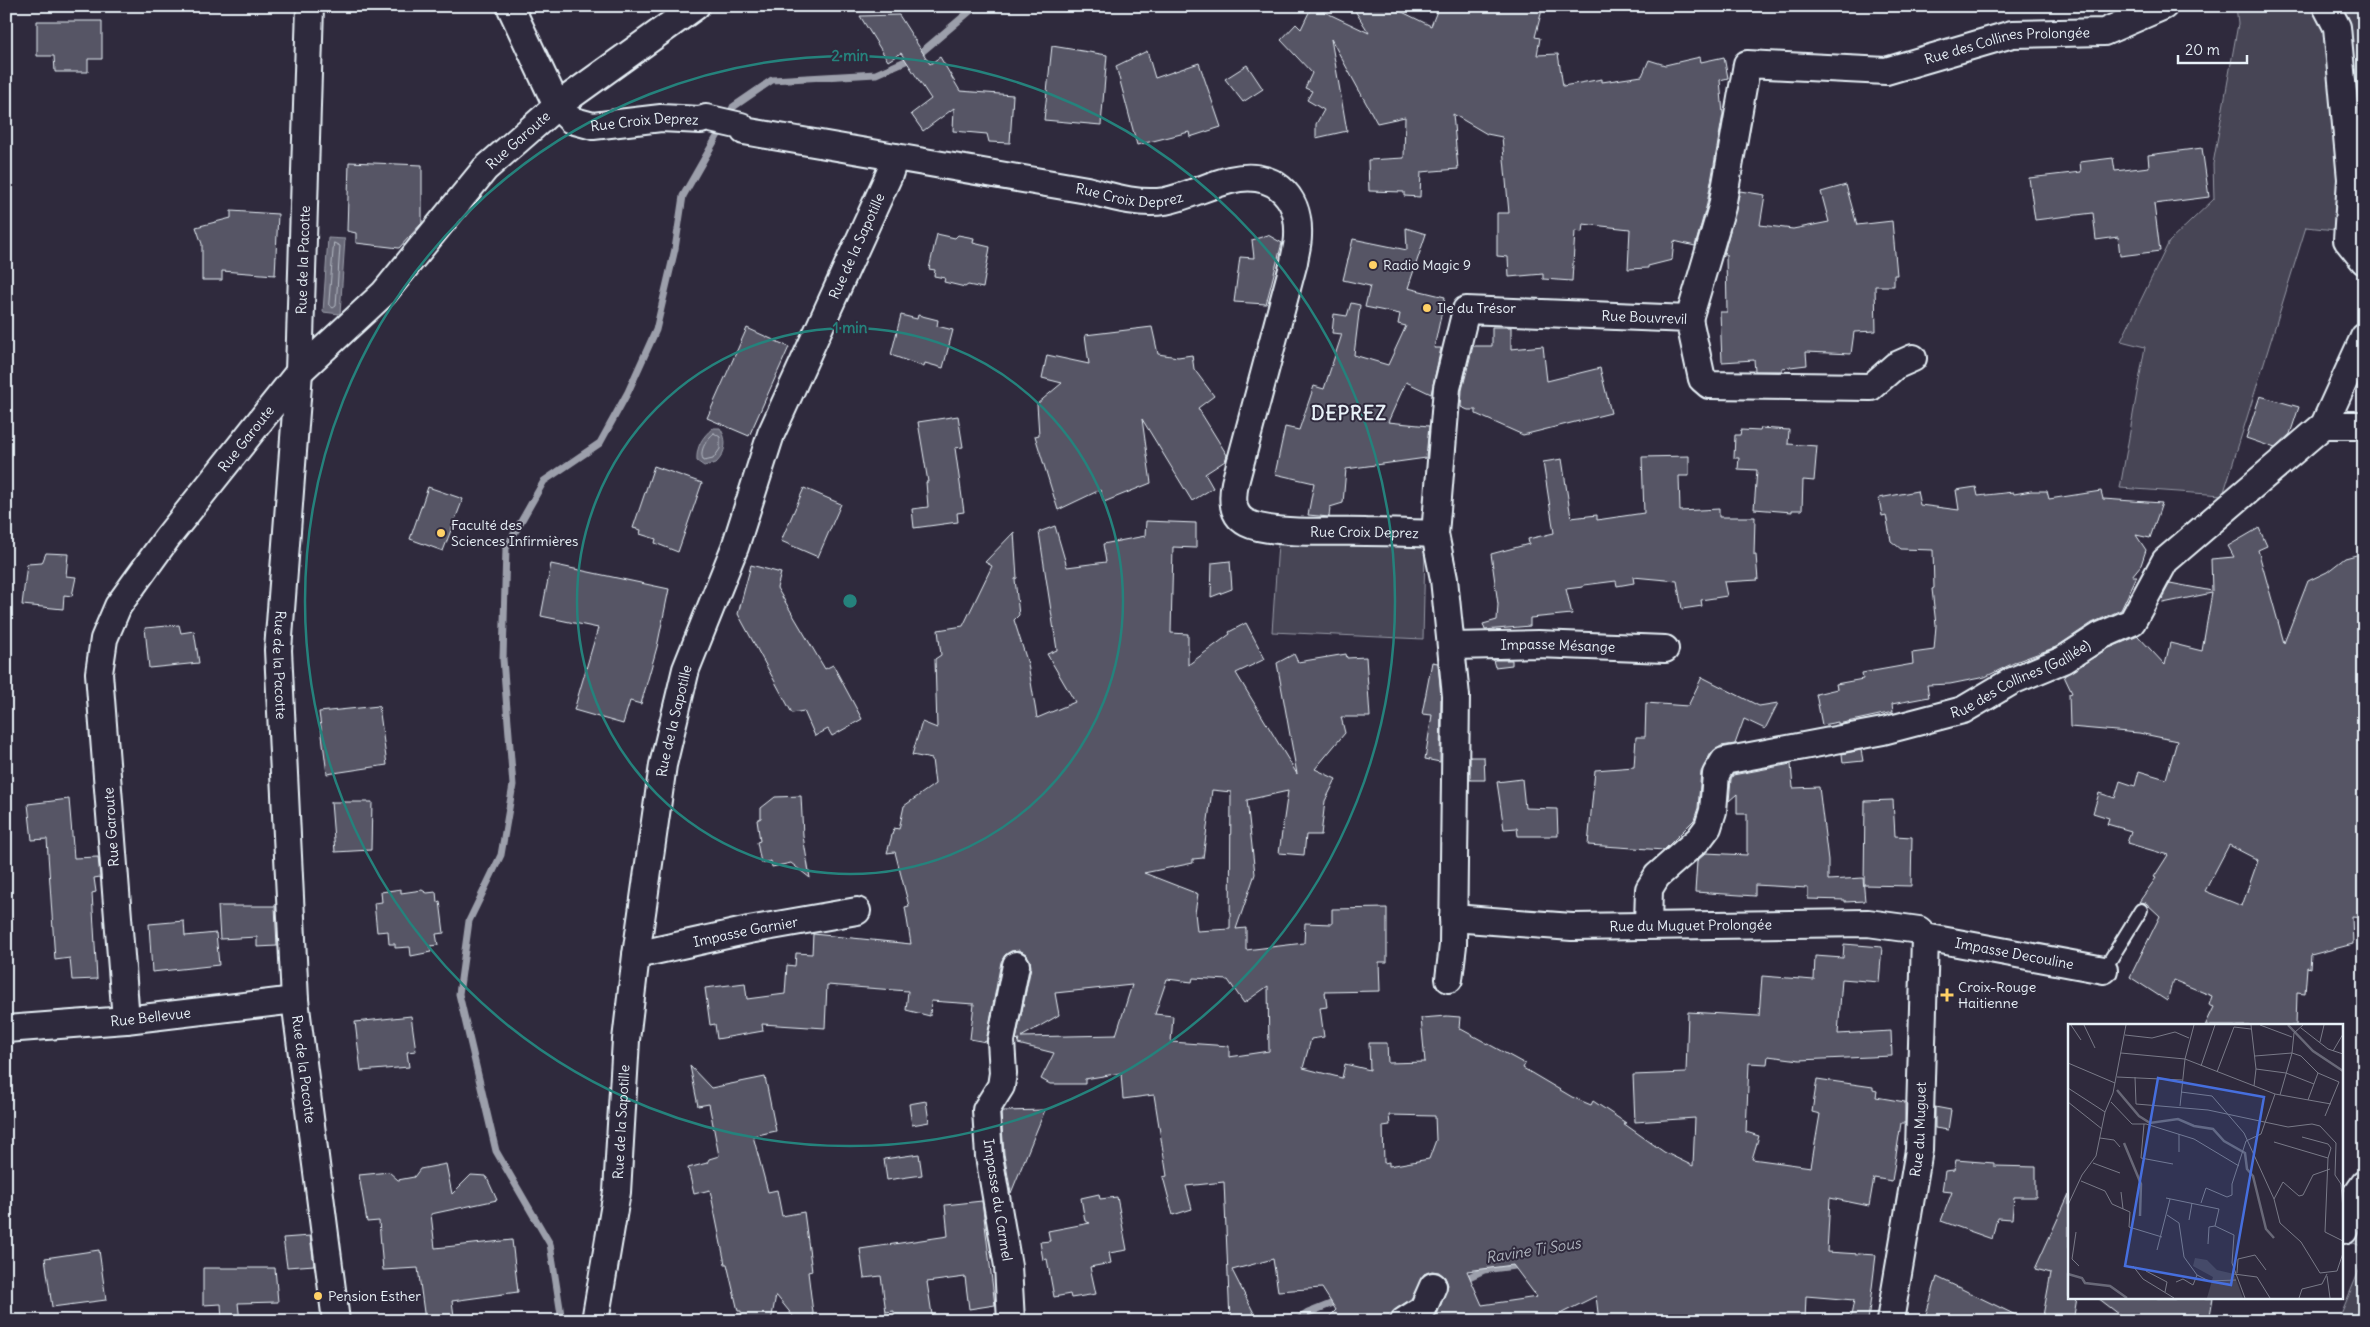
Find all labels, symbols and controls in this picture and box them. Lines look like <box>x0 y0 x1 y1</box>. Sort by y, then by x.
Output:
street label: Rue des Collines Prolongée <box>1922 23 2090 68</box>
scale bar <box>2178 32 2246 64</box>
text: 20 m <box>2185 40 2220 59</box>
text: 2 min <box>832 46 869 65</box>
street label: Rue Garoute <box>482 107 554 173</box>
street label: Rue Croix Deprez <box>589 109 700 135</box>
street label: Rue Croix Deprez <box>1074 179 1186 211</box>
street label: Rue de la Sapotille <box>825 190 889 302</box>
street label: Rue de la Pacotte <box>292 205 314 315</box>
place label: Radio Magic 9 <box>1383 256 1471 274</box>
marker: Radio Magic 9 <box>1367 259 1379 271</box>
place label: Ile du Trésor <box>1437 299 1516 317</box>
marker: Ile du Trésor <box>1421 302 1433 314</box>
street label: Rue Bouvrevil <box>1601 306 1688 328</box>
text: 1 min <box>833 318 868 337</box>
district label: DEPREZ <box>1311 401 1387 425</box>
street label: Rue Garoute <box>214 402 278 475</box>
place label: Faculté des Sciences Infirmières <box>451 516 578 550</box>
street label: Rue Croix Deprez <box>1310 523 1420 542</box>
marker: Faculté des Sciences Infirmières <box>435 527 447 539</box>
centre of rings <box>841 592 859 610</box>
street label: Rue de la Pacotte <box>269 610 290 720</box>
street label: Impasse Mésange <box>1500 635 1616 656</box>
street label: Rue des Collines (Galilée) <box>1949 636 2094 722</box>
street label: Rue de la Sapotille <box>652 662 696 778</box>
street label: Rue Garoute <box>99 787 123 867</box>
street label: Impasse Garnier <box>692 913 799 951</box>
street label: Rue du Muguet Prolongée <box>1609 915 1772 935</box>
street label: Impasse Decouline <box>1954 934 2075 973</box>
place label: Croix-Rouge Haitienne <box>1958 978 2036 1012</box>
marker: Croix-Rouge Haitienne <box>1940 988 1954 1002</box>
street label: Rue Bellevue <box>110 1003 192 1030</box>
street label: Rue de la Pacotte <box>288 1014 320 1124</box>
inset map <box>2068 1024 2342 1300</box>
street label: Rue de la Sapotille <box>609 1064 634 1180</box>
street label: Rue du Muguet <box>1906 1081 1930 1178</box>
street label: Impasse du Carmel <box>979 1138 1017 1262</box>
water label: Ravine Ti Sous <box>1484 1233 1583 1267</box>
place label: Pension Esther <box>328 1287 421 1305</box>
marker: Pension Esther <box>312 1290 324 1302</box>

